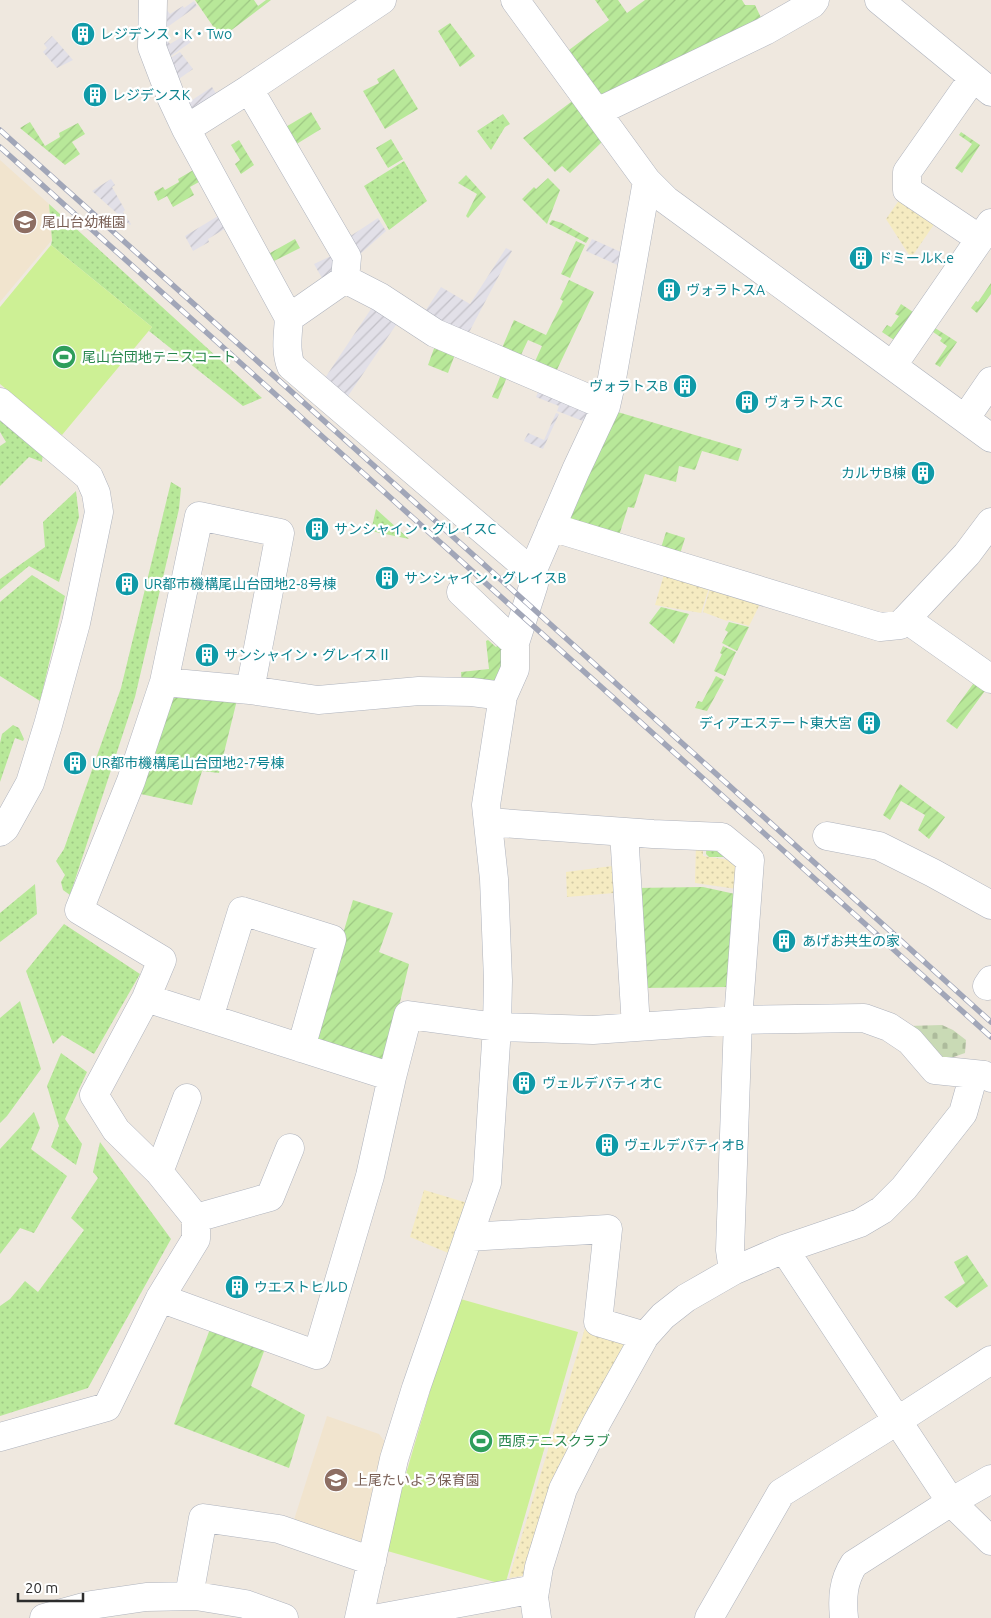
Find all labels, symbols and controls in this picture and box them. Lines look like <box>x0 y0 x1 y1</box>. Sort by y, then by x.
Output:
building icon: レジデンス・K・Two <box>70 21 96 47</box>
place label: レジデンス・K・Two <box>100 26 232 42</box>
building icon: レジデンスK <box>82 82 108 108</box>
place label: レジデンスK <box>112 87 191 103</box>
school or university icon: 尾山台幼稚園 <box>12 209 38 235</box>
place label: 尾山台幼稚園 <box>42 214 126 230</box>
building icon: ドミールK.e <box>848 245 874 271</box>
place label: ドミールK.e <box>878 250 954 266</box>
building icon: ヴォラトスA <box>656 277 682 303</box>
place label: ヴォラトスA <box>686 282 765 298</box>
sports icon: 尾山台団地テニスコート <box>51 344 77 370</box>
place label: 尾山台団地テニスコート <box>82 349 236 365</box>
building icon: ヴォラトスB <box>672 373 698 399</box>
place label: ヴォラトスB <box>589 378 668 394</box>
building icon: ヴォラトスC <box>734 389 760 415</box>
place label: ヴォラトスC <box>764 394 843 410</box>
building icon: カルサB棟 <box>910 460 936 486</box>
place label: カルサB棟 <box>841 465 906 481</box>
building icon: サンシャイン・グレイスC <box>304 516 330 542</box>
place label: サンシャイン・グレイスC <box>334 521 497 537</box>
building icon: サンシャイン・グレイスB <box>374 565 400 591</box>
place label: サンシャイン・グレイスB <box>404 570 567 586</box>
building icon: UR都市機構尾山台団地2-8号棟 <box>114 571 140 597</box>
place label: UR都市機構尾山台団地2-8号棟 <box>144 576 336 592</box>
building icon: サンシャイン・グレイスⅡ <box>194 642 220 668</box>
place label: サンシャイン・グレイスⅡ <box>224 647 392 663</box>
building icon: ディアエステート東大宮 <box>856 710 882 736</box>
place label: ディアエステート東大宮 <box>699 715 852 731</box>
building icon: UR都市機構尾山台団地2-7号棟 <box>62 750 88 776</box>
place label: UR都市機構尾山台団地2-7号棟 <box>92 755 284 771</box>
building icon: あげお共生の家 <box>771 928 797 954</box>
place label: あげお共生の家 <box>802 933 900 949</box>
building icon: ヴェルデパティオC <box>511 1070 537 1096</box>
place label: ヴェルデパティオC <box>542 1075 662 1091</box>
building icon: ヴェルデパティオB <box>594 1132 620 1158</box>
place label: ヴェルデパティオB <box>624 1137 744 1153</box>
building icon: ウエストヒルD <box>224 1274 250 1300</box>
place label: ウエストヒルD <box>254 1279 348 1295</box>
sports icon: 西原テニスクラブ <box>468 1428 494 1454</box>
place label: 西原テニスクラブ <box>498 1433 610 1449</box>
school or university icon: 上尾たいよう保育園 <box>323 1467 349 1493</box>
place label: 上尾たいよう保育園 <box>354 1472 480 1488</box>
scale bar <box>18 1570 82 1602</box>
text: 20 m <box>25 1579 58 1596</box>

